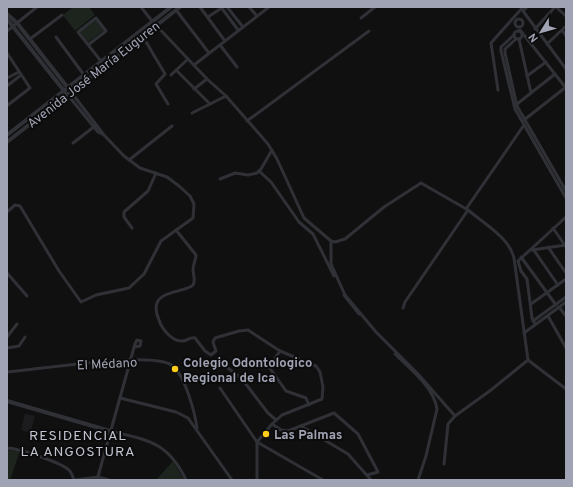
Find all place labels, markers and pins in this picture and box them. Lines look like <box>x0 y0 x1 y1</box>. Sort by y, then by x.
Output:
place label: Colegio Odontologico Regional de Ica <box>183 356 312 387</box>
marker: Colegio Odontologico Regional de Ica <box>170 364 180 374</box>
place label: Las Palmas <box>274 428 342 444</box>
marker: Las Palmas <box>261 429 271 439</box>

